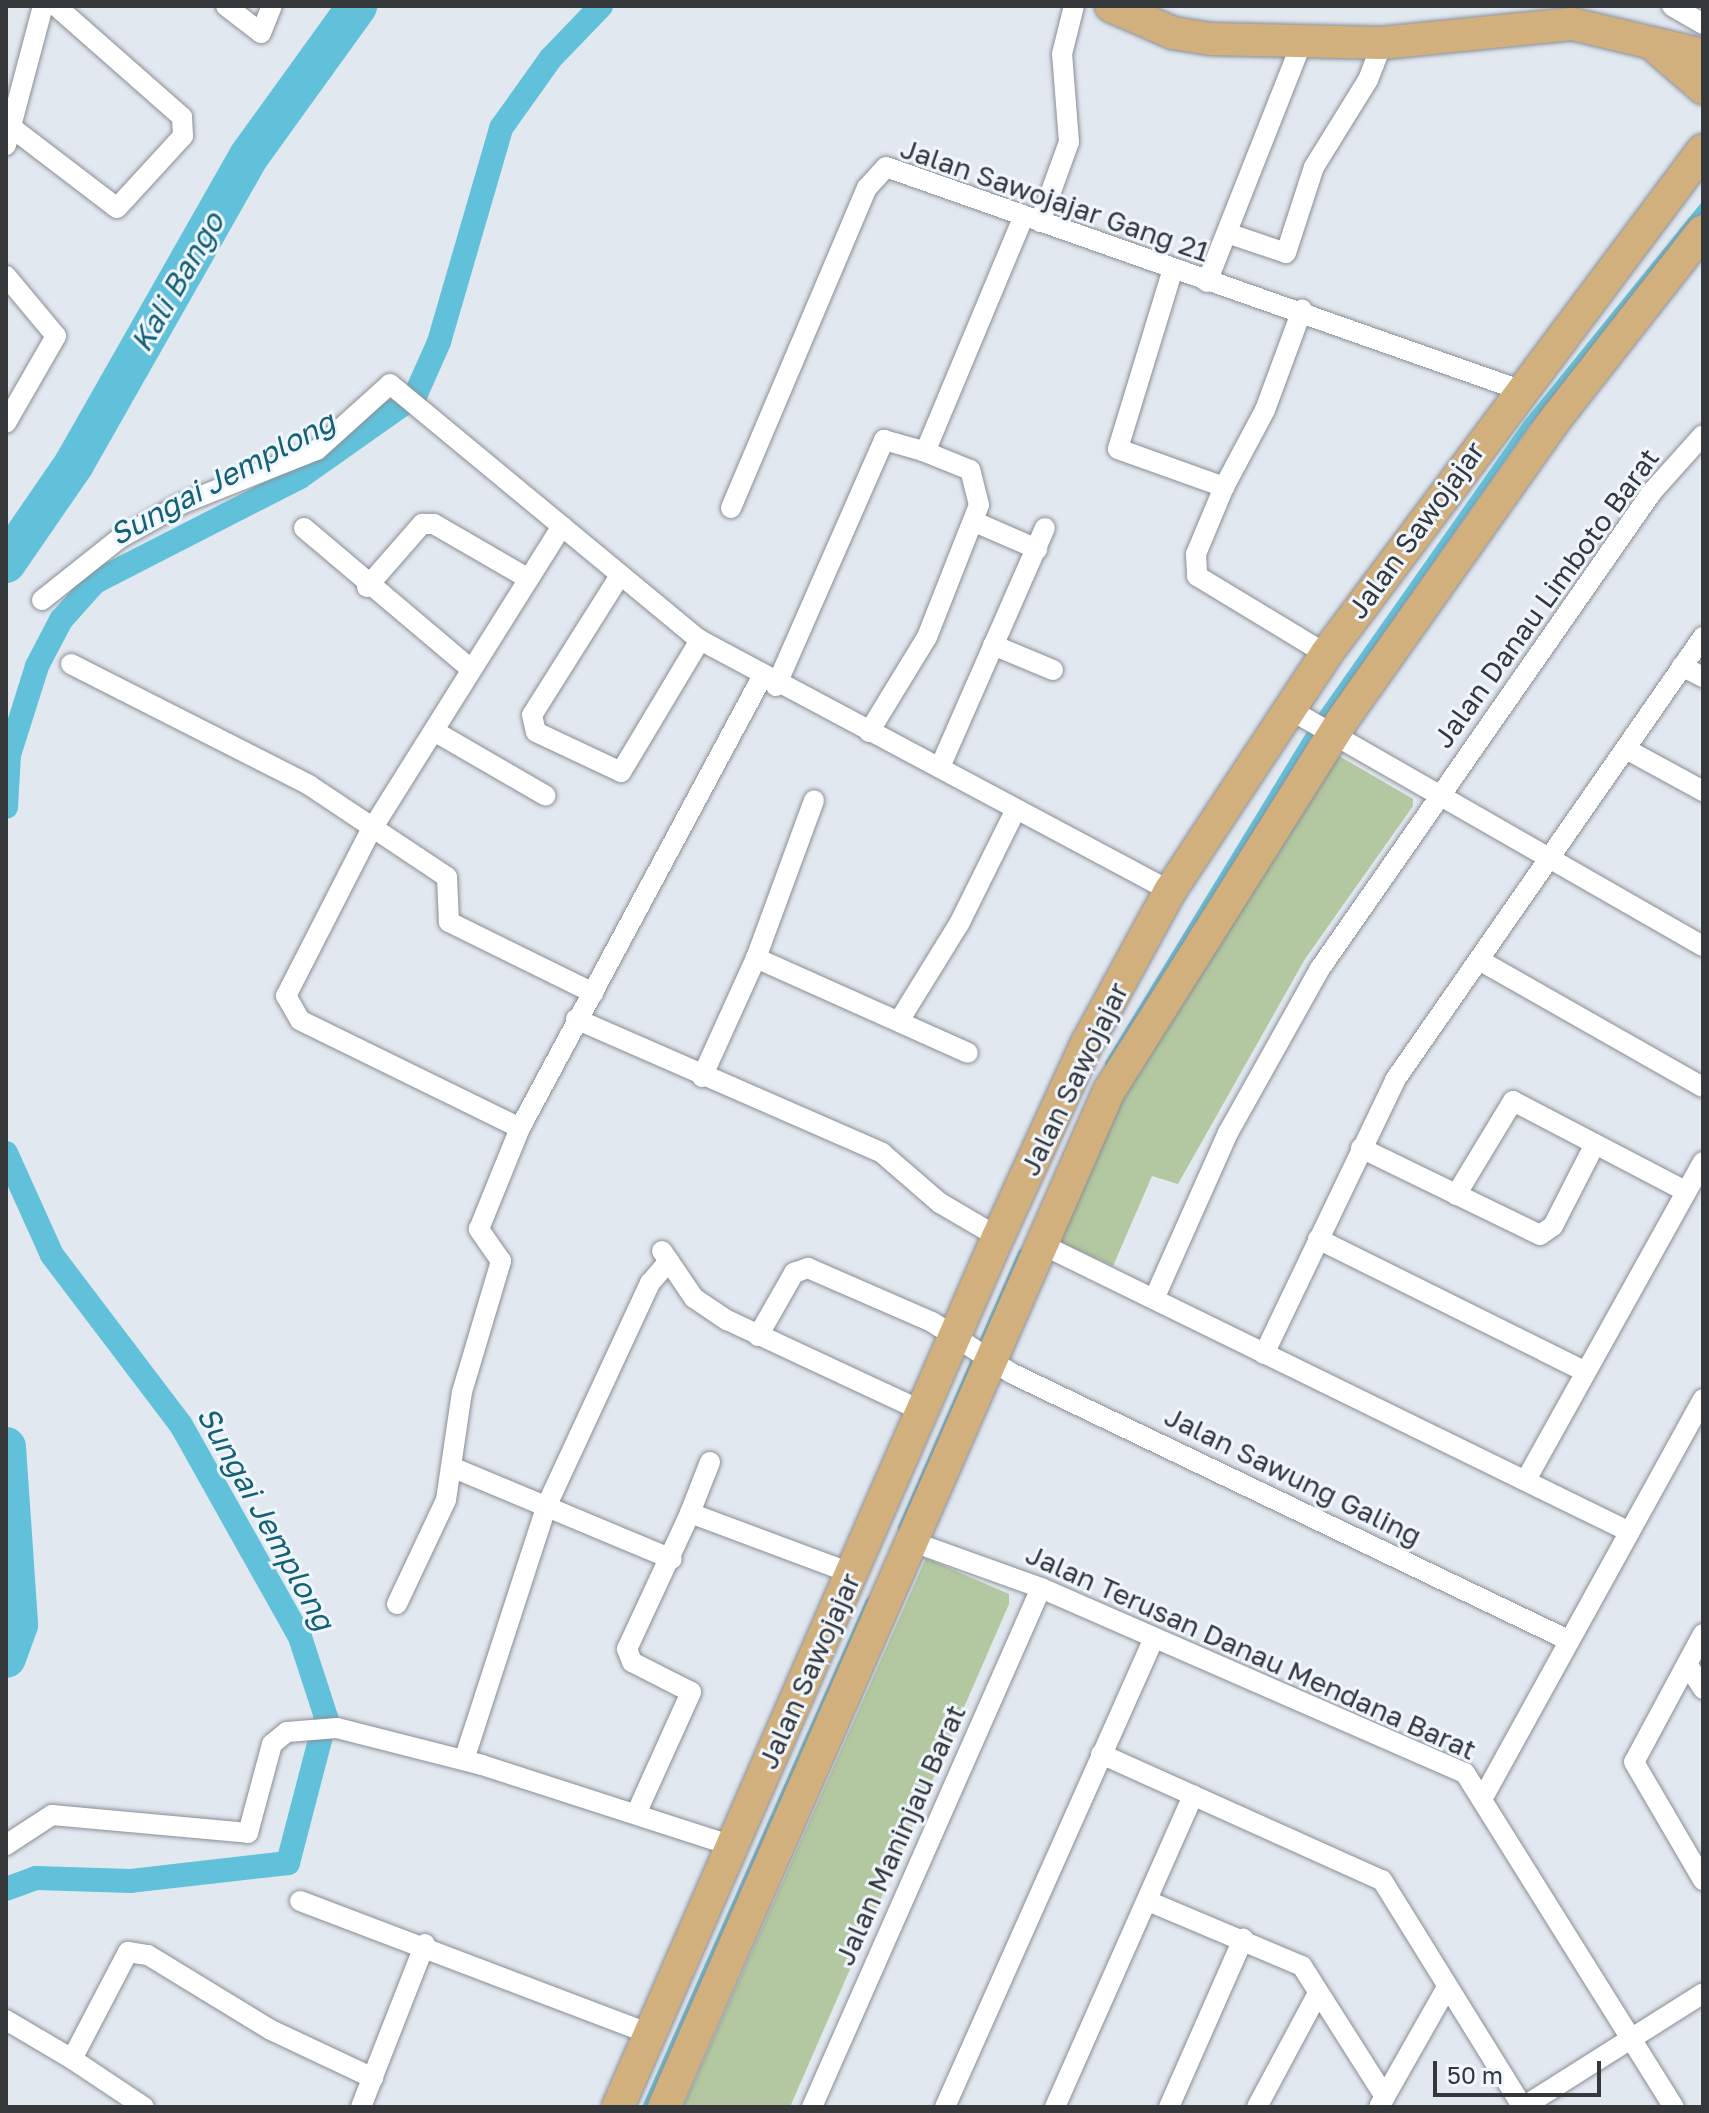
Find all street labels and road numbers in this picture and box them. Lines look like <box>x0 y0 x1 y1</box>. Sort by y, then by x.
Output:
street label: Jalan Sawojajar Gang 21 <box>896 131 1214 269</box>
street label: Jalan Sawojajar <box>1341 435 1491 625</box>
street label: Jalan Danau Limboto Barat <box>1426 442 1666 754</box>
street label: Jalan Sawojajar <box>1013 977 1135 1181</box>
street label: Jalan Sawung Galing <box>1159 1399 1427 1553</box>
street label: Jalan Terusan Danau Mendana Barat <box>1021 1537 1481 1767</box>
street label: Jalan Sawojajar <box>751 1568 867 1774</box>
street label: Jalan Maninjau Barat <box>827 1700 973 1970</box>

